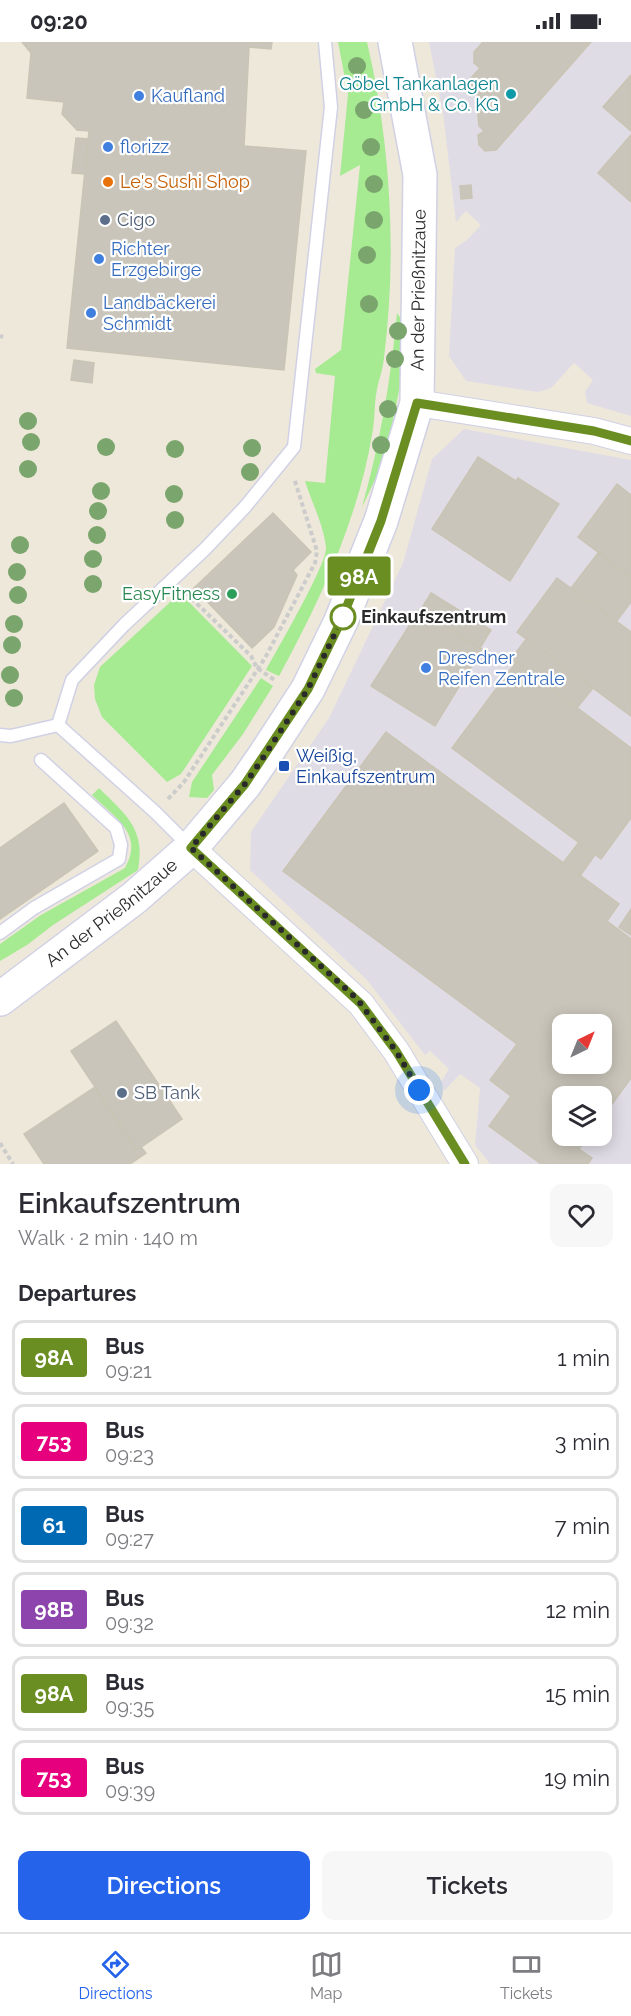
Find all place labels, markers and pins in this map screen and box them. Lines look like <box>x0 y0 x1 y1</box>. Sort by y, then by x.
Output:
place label: Göbel Tankanlagen GmbH & Co. KG <box>339 73 499 115</box>
place label: Kaufland <box>151 85 225 106</box>
marker: Göbel Tankanlagen GmbH & Co. KG <box>504 87 518 101</box>
marker: Kaufland <box>132 89 146 103</box>
place label: florizz <box>120 136 169 157</box>
marker: florizz <box>101 140 115 154</box>
place label: Le's Sushi Shop <box>120 171 250 192</box>
marker: Le's Sushi Shop <box>101 175 115 189</box>
place label: Cigo <box>117 209 155 230</box>
marker: Cigo <box>98 213 112 227</box>
place label: Richter Erzgebirge <box>111 238 202 280</box>
marker: Richter Erzgebirge <box>92 252 106 266</box>
place label: Landbäckerei Schmidt <box>103 292 216 334</box>
marker: Landbäckerei Schmidt <box>84 306 98 320</box>
place label: EasyFitness <box>122 583 220 604</box>
marker: EasyFitness <box>225 587 239 601</box>
marker: Einkaufszentrum <box>330 604 356 630</box>
place label: Einkaufszentrum <box>361 606 506 627</box>
place label: Dresdner Reifen Zentrale <box>438 647 565 689</box>
marker: Dresdner Reifen Zentrale <box>419 661 433 675</box>
place label: Weißig, Einkaufszentrum <box>296 745 435 787</box>
marker: Weißig, Einkaufszentrum <box>277 759 291 773</box>
place label: SB Tank <box>134 1082 200 1103</box>
marker: SB Tank <box>115 1086 129 1100</box>

